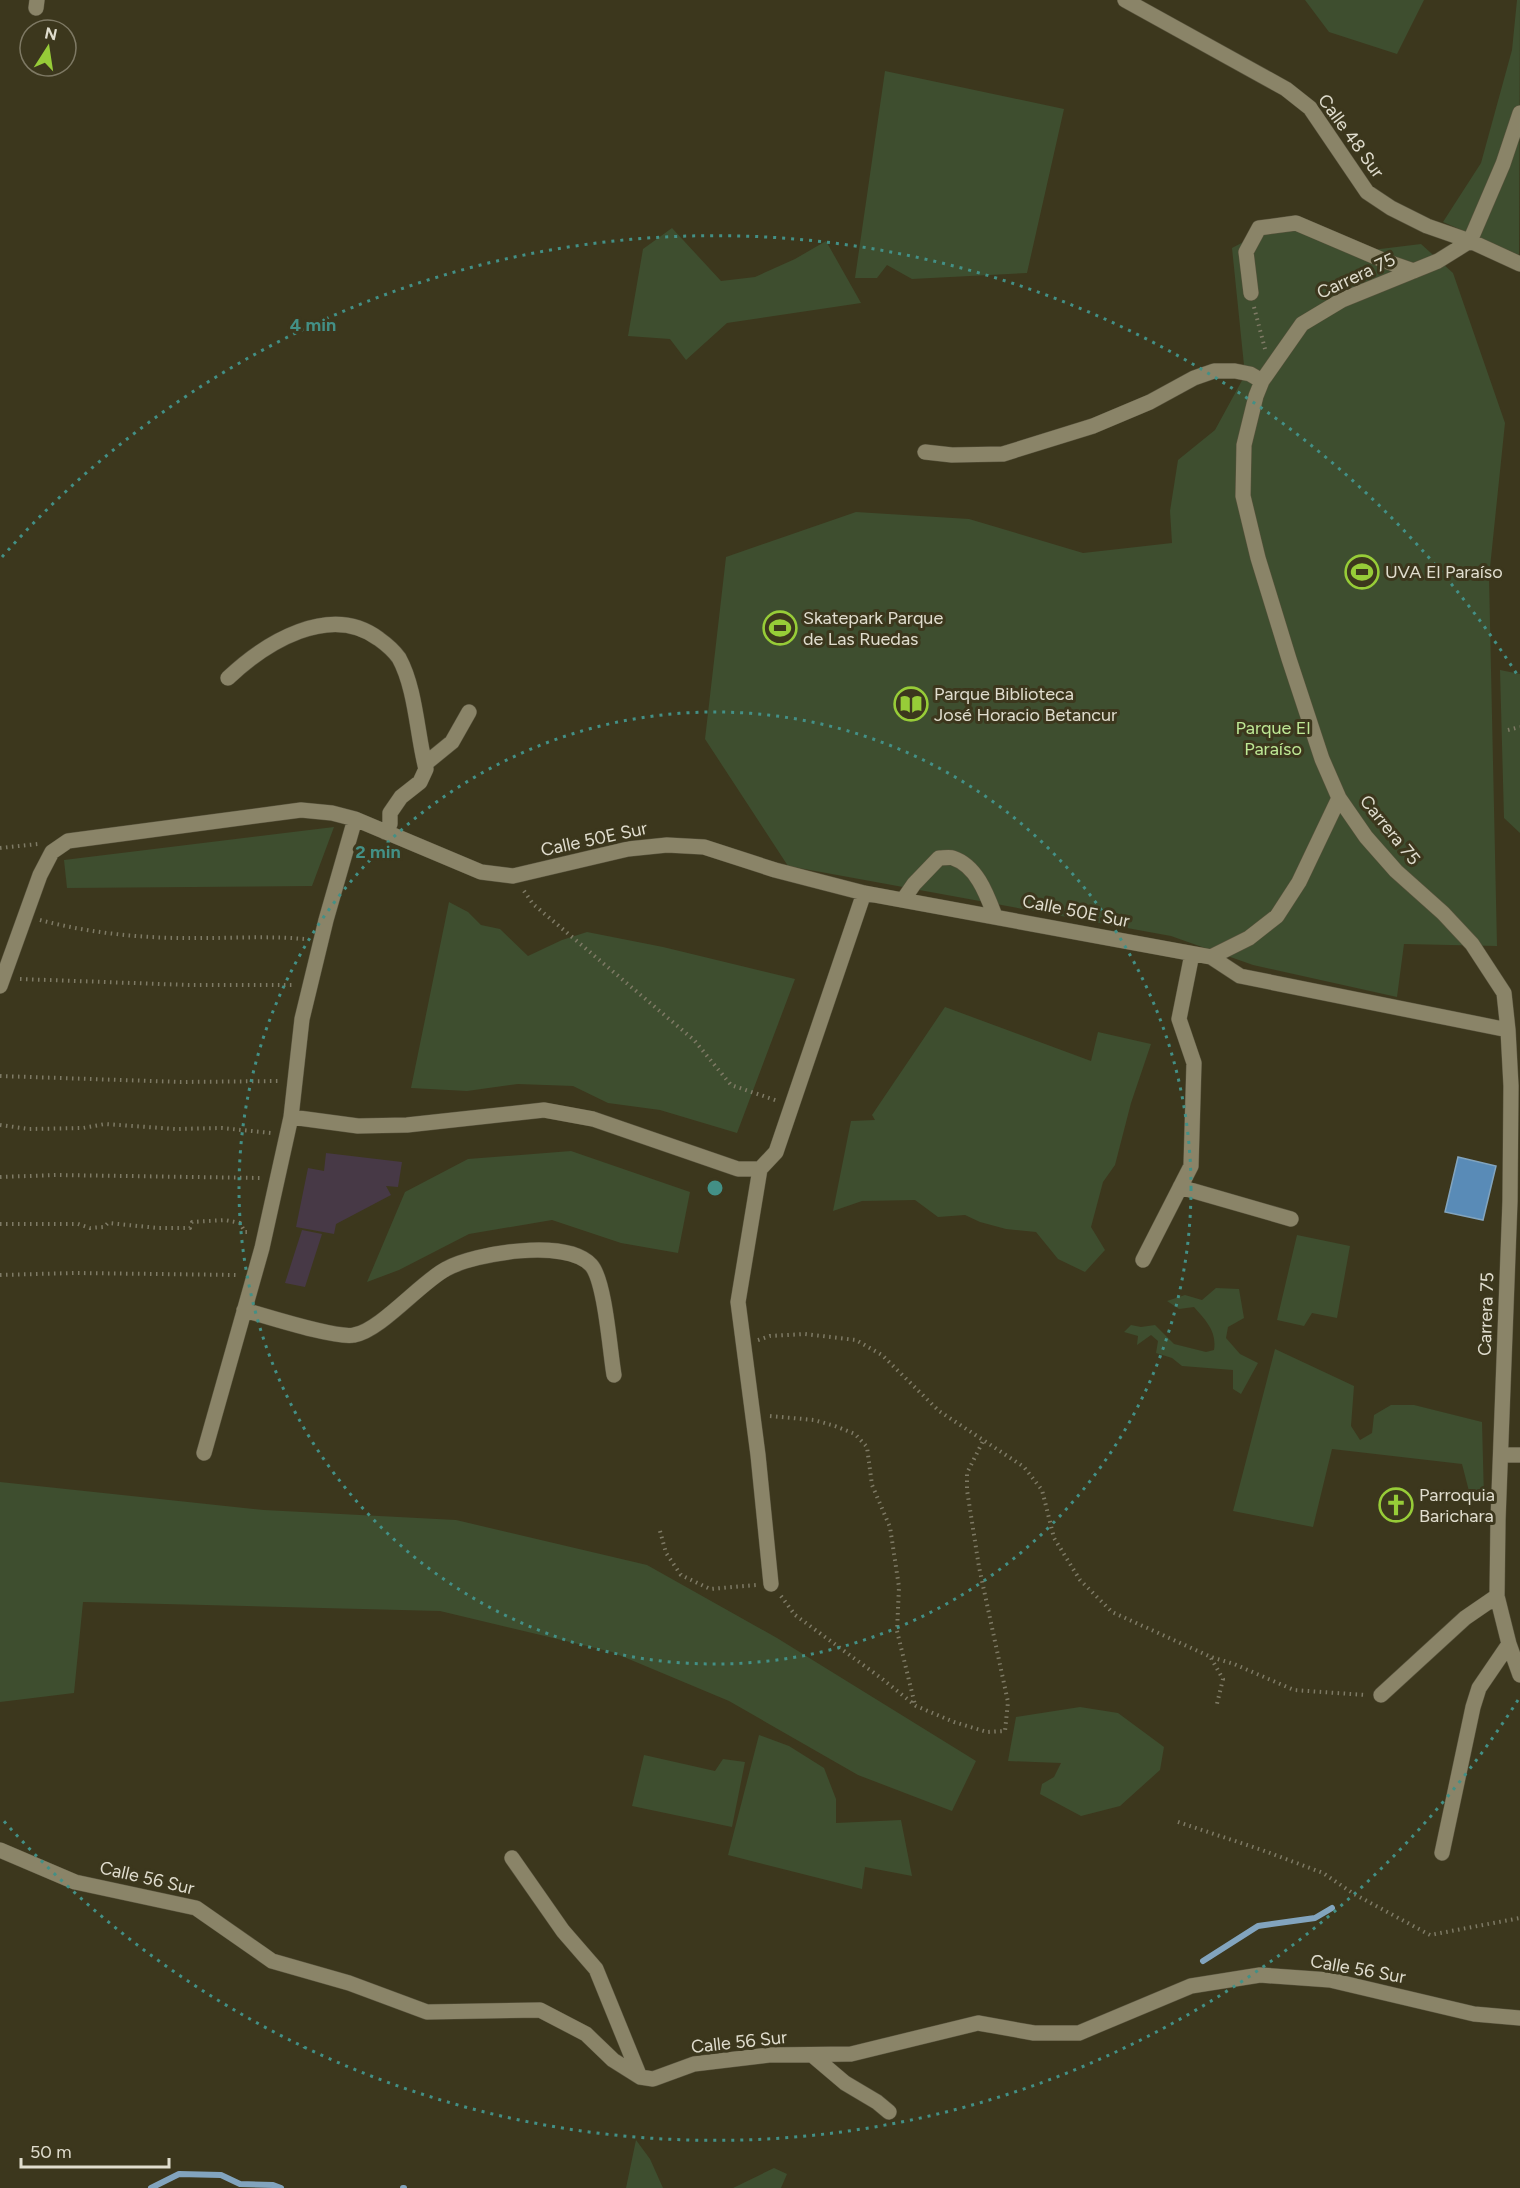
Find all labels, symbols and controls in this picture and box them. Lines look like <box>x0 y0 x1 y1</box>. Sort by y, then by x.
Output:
north arrow <box>18 18 78 78</box>
text: N <box>43 23 59 44</box>
street label: Calle 48 Sur <box>1313 90 1389 182</box>
street label: Carrera 75 <box>1313 248 1399 304</box>
text: 4 min <box>290 314 336 336</box>
sports icon: UVA El Paraíso <box>1344 554 1380 590</box>
place label: UVA El Paraíso <box>1385 561 1503 583</box>
place label: Skatepark Parque de Las Ruedas <box>803 607 943 650</box>
sports icon: Skatepark Parque de Las Ruedas <box>762 610 798 646</box>
place label: Parque Biblioteca José Horacio Betancur <box>934 683 1117 726</box>
library icon: Parque Biblioteca José Horacio Betancur <box>893 686 929 722</box>
park label: Parque El Paraíso <box>1236 717 1310 760</box>
street label: Carrera 75 <box>1355 790 1425 870</box>
street label: Calle 50E Sur <box>539 817 649 861</box>
text: 2 min <box>355 841 401 863</box>
street label: Calle 50E Sur <box>1021 890 1131 932</box>
centre of rings <box>705 1178 725 1198</box>
street label: Carrera 75 <box>1474 1272 1498 1356</box>
place label: Parroquia Barichara <box>1419 1484 1495 1527</box>
church icon: Parroquia Barichara <box>1378 1487 1414 1523</box>
street label: Calle 56 Sur <box>98 1856 196 1900</box>
street label: Calle 56 Sur <box>1309 1950 1407 1988</box>
street label: Calle 56 Sur <box>690 2026 788 2058</box>
scale bar <box>21 2131 170 2169</box>
text: 50 m <box>30 2141 72 2163</box>

